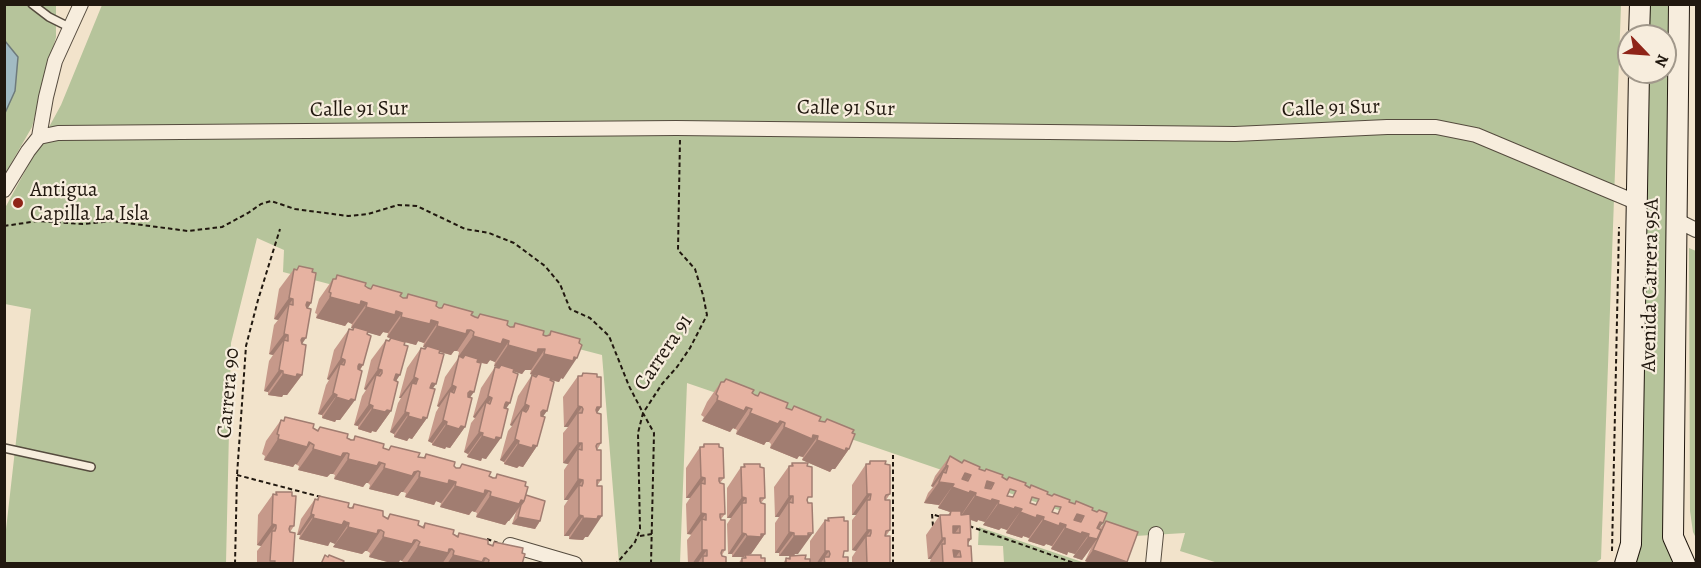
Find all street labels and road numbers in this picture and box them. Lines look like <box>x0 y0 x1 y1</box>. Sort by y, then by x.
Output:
street label: Calle 91 Sur <box>1282 95 1380 123</box>
street label: Calle 91 Sur <box>797 96 895 122</box>
street label: Calle 91 Sur <box>310 97 408 123</box>
street label: Avenida Carrera 95A <box>1637 198 1665 372</box>
street label: Carrera 91 <box>629 310 699 396</box>
street label: Carrera 90 <box>212 347 246 439</box>

